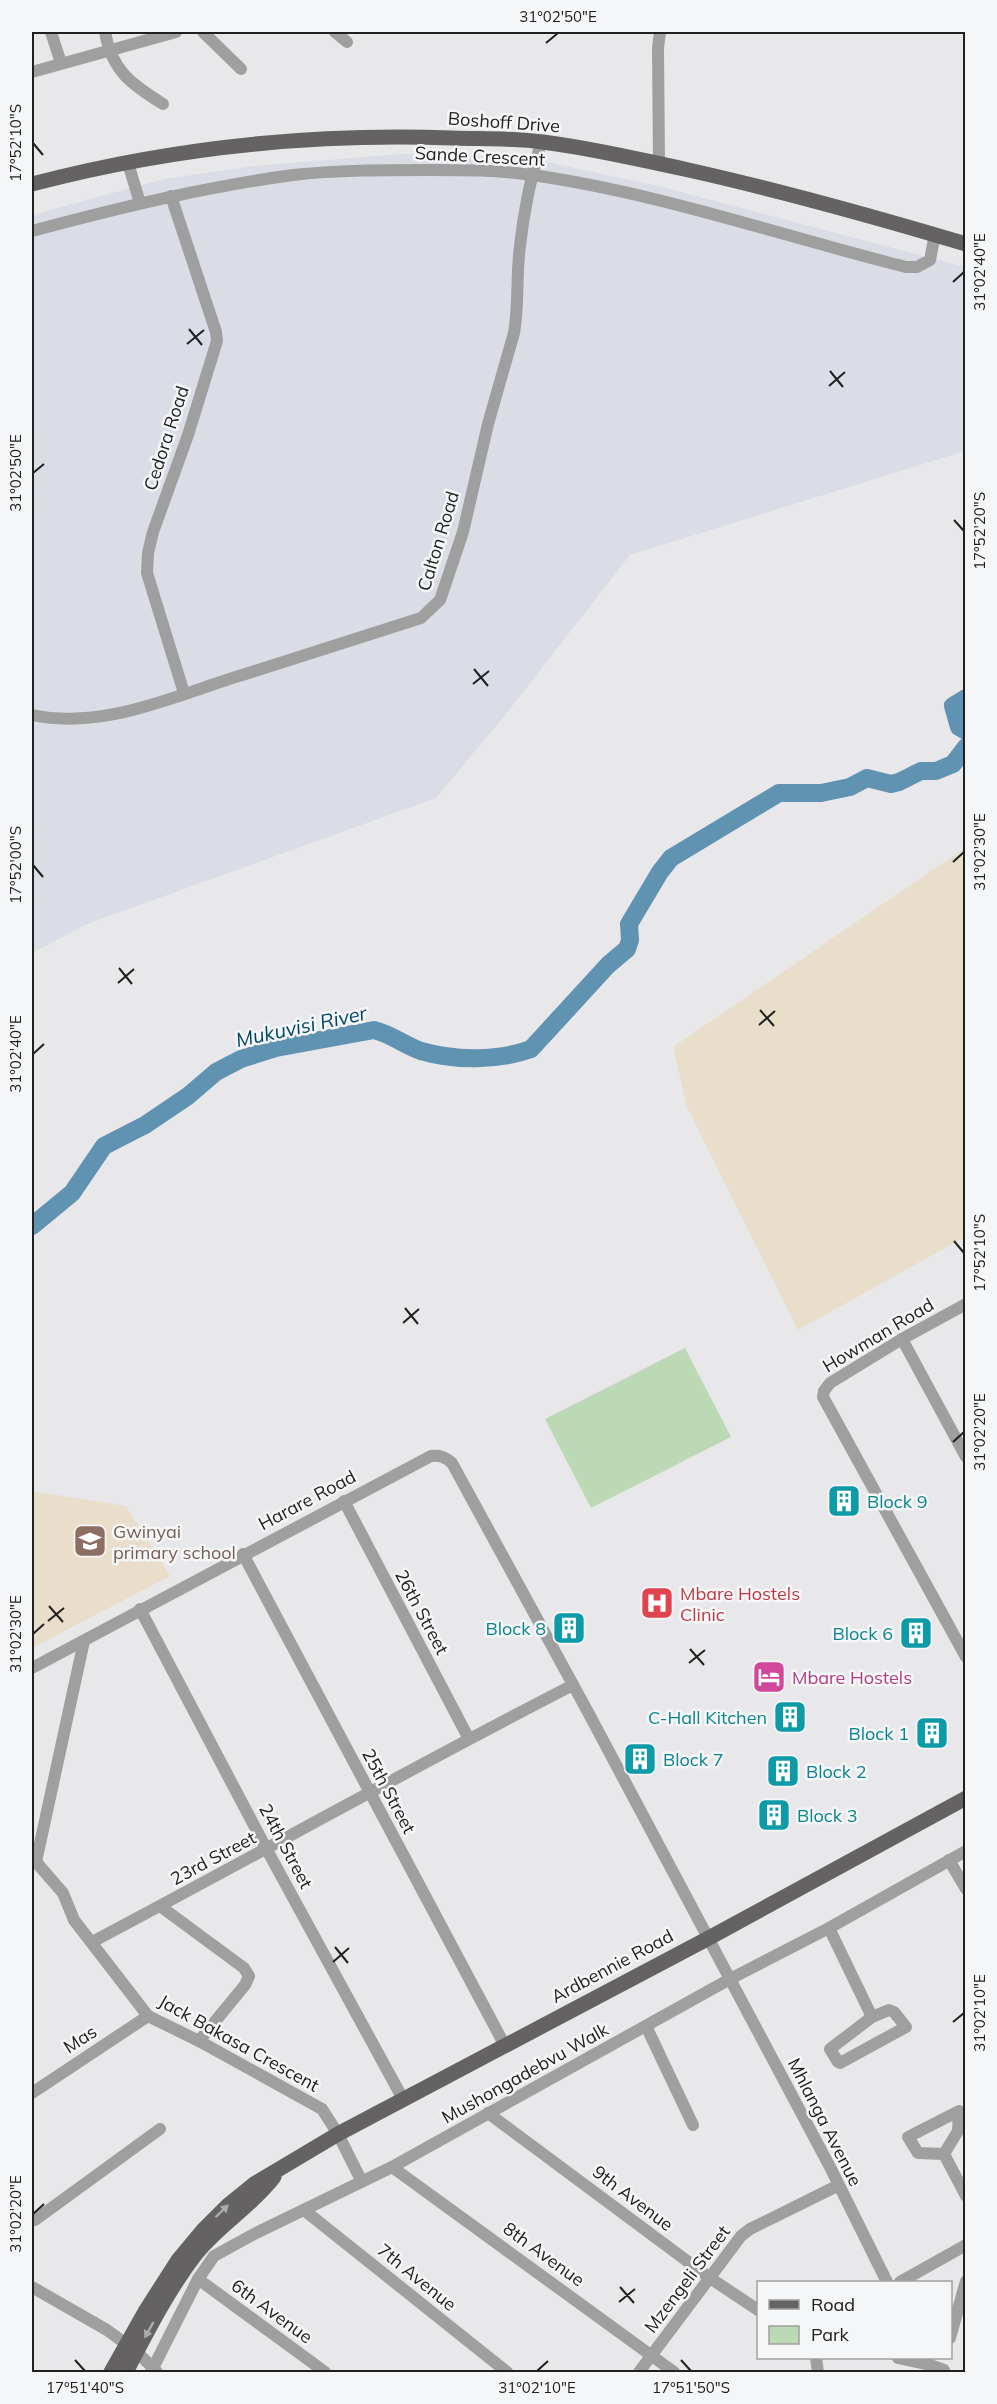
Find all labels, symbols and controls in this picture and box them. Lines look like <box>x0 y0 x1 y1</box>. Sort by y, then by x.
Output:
text: 31°02'50"E <box>519 7 597 26</box>
text: 17°52'10"S <box>6 104 25 182</box>
street label: Boshoff Drive <box>447 107 561 137</box>
street label: Sande Crescent <box>414 141 546 171</box>
text: 31°02'40"E <box>970 233 989 311</box>
street label: Cedora Road <box>138 383 194 493</box>
text: 31°02'50"E <box>6 434 25 512</box>
street label: Calton Road <box>412 488 464 594</box>
text: 17°52'20"S <box>970 492 989 570</box>
text: 31°02'30"E <box>970 813 989 891</box>
text: 17°52'00"S <box>6 826 25 904</box>
water label: Mukuvisi River <box>233 1000 369 1052</box>
text: 31°02'40"E <box>6 1015 25 1093</box>
text: 17°52'10"S <box>970 1214 989 1292</box>
street label: Howman Road <box>818 1293 938 1377</box>
text: 31°02'20"E <box>970 1393 989 1471</box>
street label: Harare Road <box>254 1465 360 1535</box>
building icon: Block 9 <box>826 1483 862 1519</box>
place label: Block 9 <box>867 1490 927 1513</box>
place label: Gwinyai primary school <box>113 1520 236 1564</box>
school or university icon: Gwinyai primary school <box>72 1523 108 1559</box>
street label: 26th Street <box>390 1566 454 1658</box>
place label: Mbare Hostels Clinic <box>680 1582 800 1626</box>
hospital icon: Mbare Hostels Clinic <box>639 1585 675 1621</box>
text: 31°02'30"E <box>6 1595 25 1673</box>
building icon: Block 8 <box>551 1610 587 1646</box>
building icon: Block 6 <box>898 1615 934 1651</box>
place label: Block 8 <box>486 1617 546 1640</box>
place label: Block 6 <box>833 1622 893 1645</box>
hotel icon: Mbare Hostels <box>751 1659 787 1695</box>
place label: Mbare Hostels <box>792 1666 912 1689</box>
building icon: C-Hall Kitchen <box>772 1699 808 1735</box>
place label: C-Hall Kitchen <box>648 1706 767 1729</box>
building icon: Block 1 <box>914 1715 950 1751</box>
place label: Block 1 <box>849 1722 909 1745</box>
building icon: Block 7 <box>622 1741 658 1777</box>
street label: 25th Street <box>357 1745 421 1837</box>
place label: Block 7 <box>663 1748 723 1771</box>
building icon: Block 2 <box>765 1753 801 1789</box>
place label: Block 2 <box>806 1760 866 1783</box>
building icon: Block 3 <box>756 1797 792 1833</box>
street label: 24th Street <box>254 1800 318 1892</box>
place label: Block 3 <box>797 1804 857 1827</box>
street label: 23rd Street <box>166 1826 260 1890</box>
street label: Ardbennie Road <box>547 1924 677 2008</box>
text: 31°02'10"E <box>970 1974 989 2052</box>
street label: Jack Bakasa Crescent <box>155 1989 323 2097</box>
street label: Mushongadebvu Walk <box>438 2017 613 2128</box>
street label: Mas <box>59 2020 101 2058</box>
street label: Mhlanga Avenue <box>783 2054 867 2190</box>
street label: 9th Avenue <box>588 2160 678 2236</box>
text: 31°02'20"E <box>6 2175 25 2253</box>
one-way arrow <box>214 2205 228 2219</box>
street label: 8th Avenue <box>499 2217 589 2291</box>
street label: Mzengeli Street <box>639 2221 735 2337</box>
street label: 7th Avenue <box>373 2238 461 2316</box>
street label: 6th Avenue <box>227 2274 317 2348</box>
legend <box>757 2281 952 2359</box>
text: Road <box>811 2293 855 2316</box>
one-way arrow <box>144 2322 154 2339</box>
text: Park <box>811 2323 850 2346</box>
text: 17°51'40"S <box>46 2378 124 2397</box>
text: 31°02'10"E <box>498 2378 576 2397</box>
text: 17°51'50"S <box>652 2378 730 2397</box>

